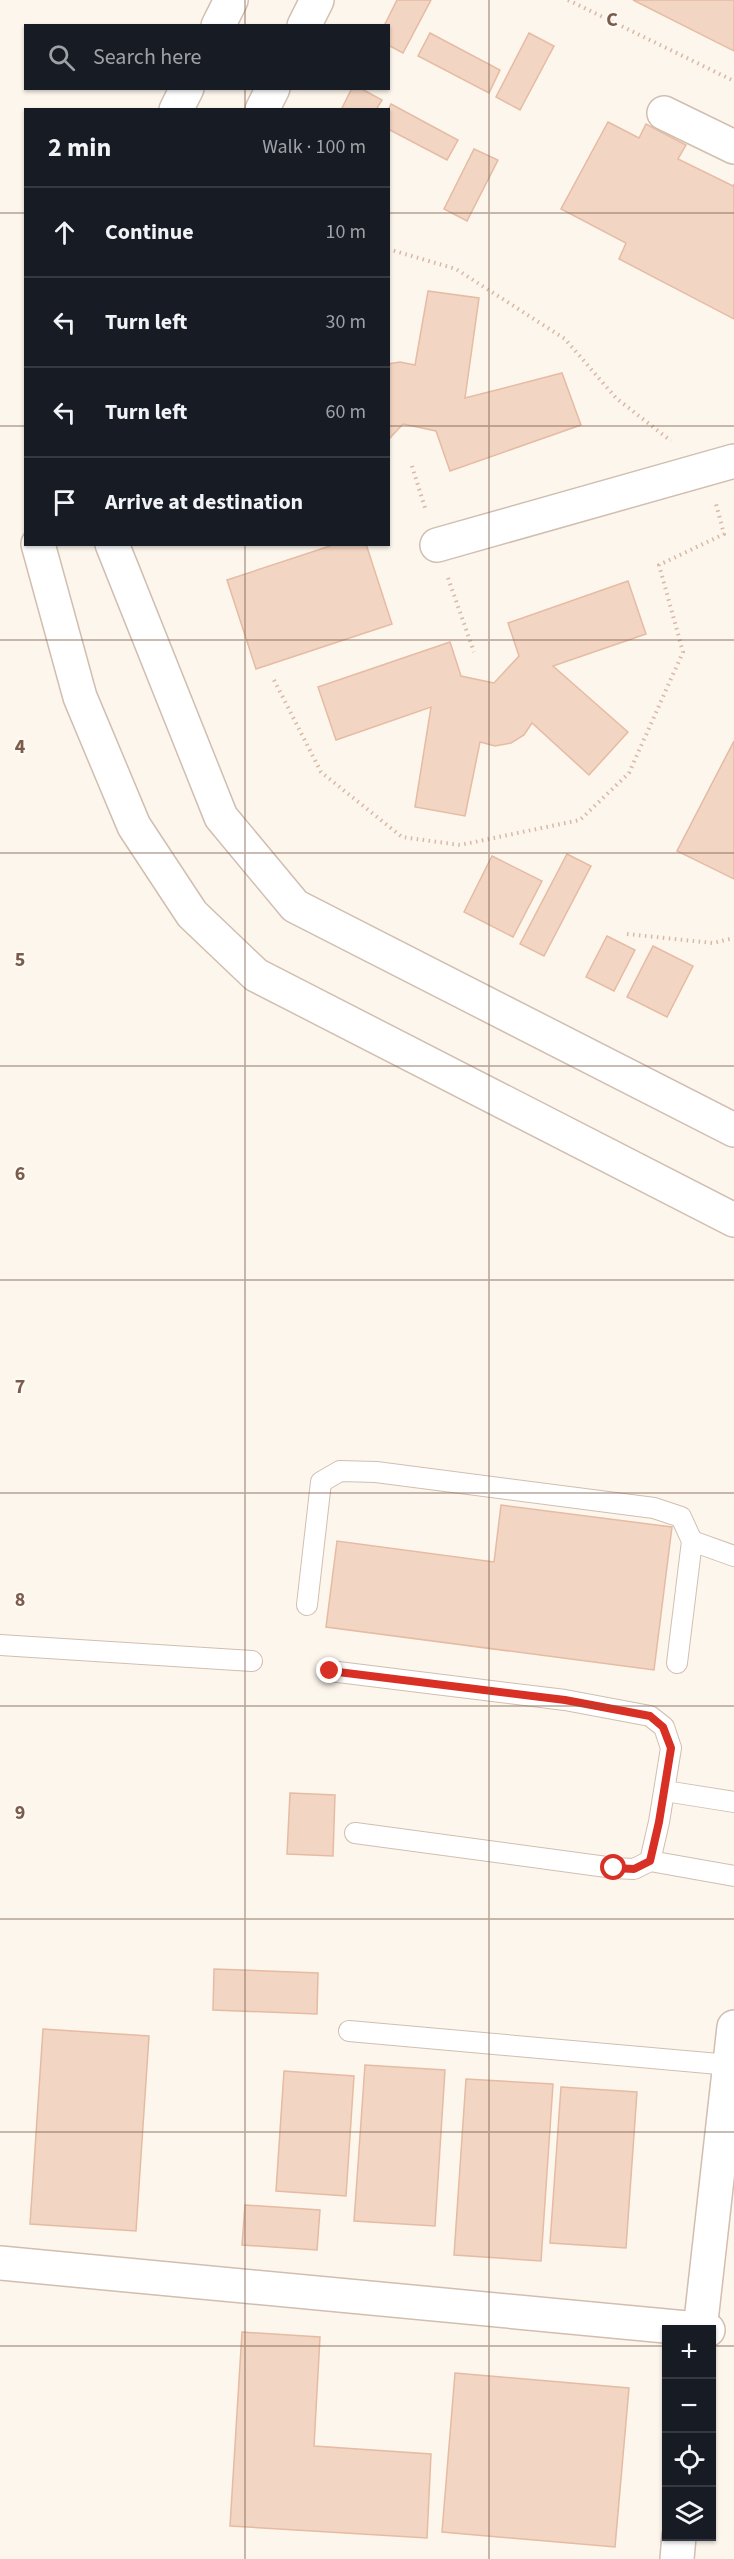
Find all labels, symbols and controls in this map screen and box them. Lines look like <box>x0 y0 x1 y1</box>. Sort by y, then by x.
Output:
text: C <box>606 6 618 34</box>
search box <box>24 24 390 90</box>
icon: search <box>45 41 78 74</box>
text: Search here <box>93 41 201 73</box>
text: 2 min <box>48 129 111 166</box>
text: Walk · 100 m <box>262 133 366 161</box>
icon: ahead <box>48 216 81 249</box>
text: Continue <box>105 216 194 248</box>
text: 10 m <box>326 218 366 246</box>
icon: left <box>48 306 81 339</box>
text: Turn left <box>105 306 187 338</box>
text: 30 m <box>326 308 366 336</box>
icon: left <box>48 396 81 429</box>
text: Turn left <box>105 396 187 428</box>
text: 60 m <box>326 398 366 426</box>
icon: arrive <box>48 486 81 519</box>
text: Arrive at destination <box>105 486 303 518</box>
text: 4 <box>15 733 26 761</box>
text: 5 <box>15 946 25 974</box>
text: 6 <box>15 1160 25 1188</box>
text: 7 <box>15 1373 25 1401</box>
text: 8 <box>15 1586 25 1614</box>
route end <box>316 1657 342 1683</box>
text: 9 <box>15 1799 25 1827</box>
route start <box>600 1854 626 1880</box>
map controls <box>662 2325 716 2541</box>
button: + <box>662 2325 716 2379</box>
button: − <box>662 2379 716 2433</box>
button: locate <box>662 2433 716 2487</box>
button: layers <box>662 2487 716 2541</box>

